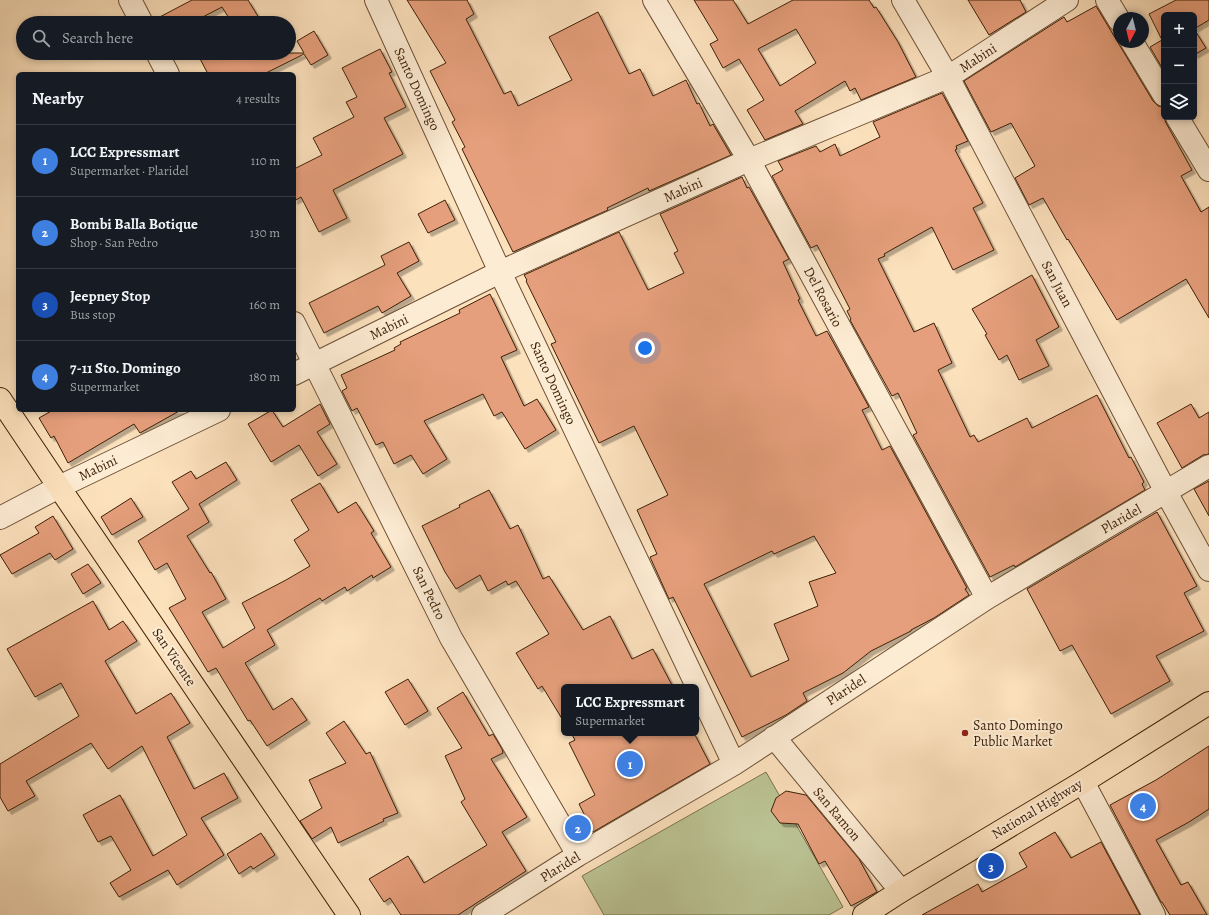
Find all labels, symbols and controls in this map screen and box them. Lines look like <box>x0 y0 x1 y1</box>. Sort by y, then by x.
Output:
north arrow <box>1113 12 1149 48</box>
map controls <box>1161 12 1197 120</box>
button: + <box>1161 12 1197 48</box>
search box <box>16 16 296 60</box>
icon: search <box>30 27 52 49</box>
text: Search here <box>62 28 133 48</box>
street label: Mabini <box>956 39 1000 77</box>
street label: Santo Domingo <box>389 44 445 134</box>
button: − <box>1161 48 1197 84</box>
button: layers <box>1161 84 1197 120</box>
text: Nearby <box>32 87 83 110</box>
text: 4 results <box>236 90 280 107</box>
text: LCC Expressmart <box>70 142 180 162</box>
text: 1 <box>43 152 47 169</box>
text: 110 m <box>251 152 280 169</box>
text: Supermarket · Plaridel <box>70 162 189 179</box>
street label: Mabini <box>660 173 706 207</box>
text: Bombi Balla Botique <box>70 214 198 234</box>
text: 2 <box>42 224 48 241</box>
text: 130 m <box>250 224 280 241</box>
text: Shop · San Pedro <box>70 234 158 251</box>
street label: San Juan <box>1037 257 1077 311</box>
street label: Del Rosario <box>799 263 847 331</box>
text: Jeepney Stop <box>70 286 150 306</box>
text: 3 <box>42 296 48 313</box>
text: 160 m <box>249 296 280 313</box>
text: Bus stop <box>70 306 115 323</box>
street label: Mabini <box>366 309 412 345</box>
street label: Santo Domingo <box>525 338 581 428</box>
your location <box>635 338 655 358</box>
text: 7-11 Sto. Domingo <box>70 358 181 378</box>
text: 4 <box>42 368 48 385</box>
text: 180 m <box>249 368 280 385</box>
text: Supermarket <box>70 378 140 395</box>
street label: Mabini <box>75 450 121 486</box>
street label: Plaridel <box>1097 499 1145 538</box>
street label: San Pedro <box>408 563 450 623</box>
street label: San Vicente <box>148 624 200 690</box>
street label: Plaridel <box>822 670 870 710</box>
popup <box>561 684 699 736</box>
text: LCC Expressmart <box>575 692 685 712</box>
text: Supermarket <box>575 712 645 729</box>
place label: Santo Domingo Public Market <box>973 716 1063 751</box>
marker: Santo Domingo Public Market <box>960 728 970 738</box>
pin: 1 <box>617 749 643 779</box>
street label: National Highway <box>988 774 1087 844</box>
street label: San Ramon <box>809 783 865 845</box>
pin: 4 <box>1130 791 1156 821</box>
pin: 2 <box>565 813 591 843</box>
street label: Plaridel <box>536 847 584 887</box>
pin: 3 <box>978 851 1004 881</box>

